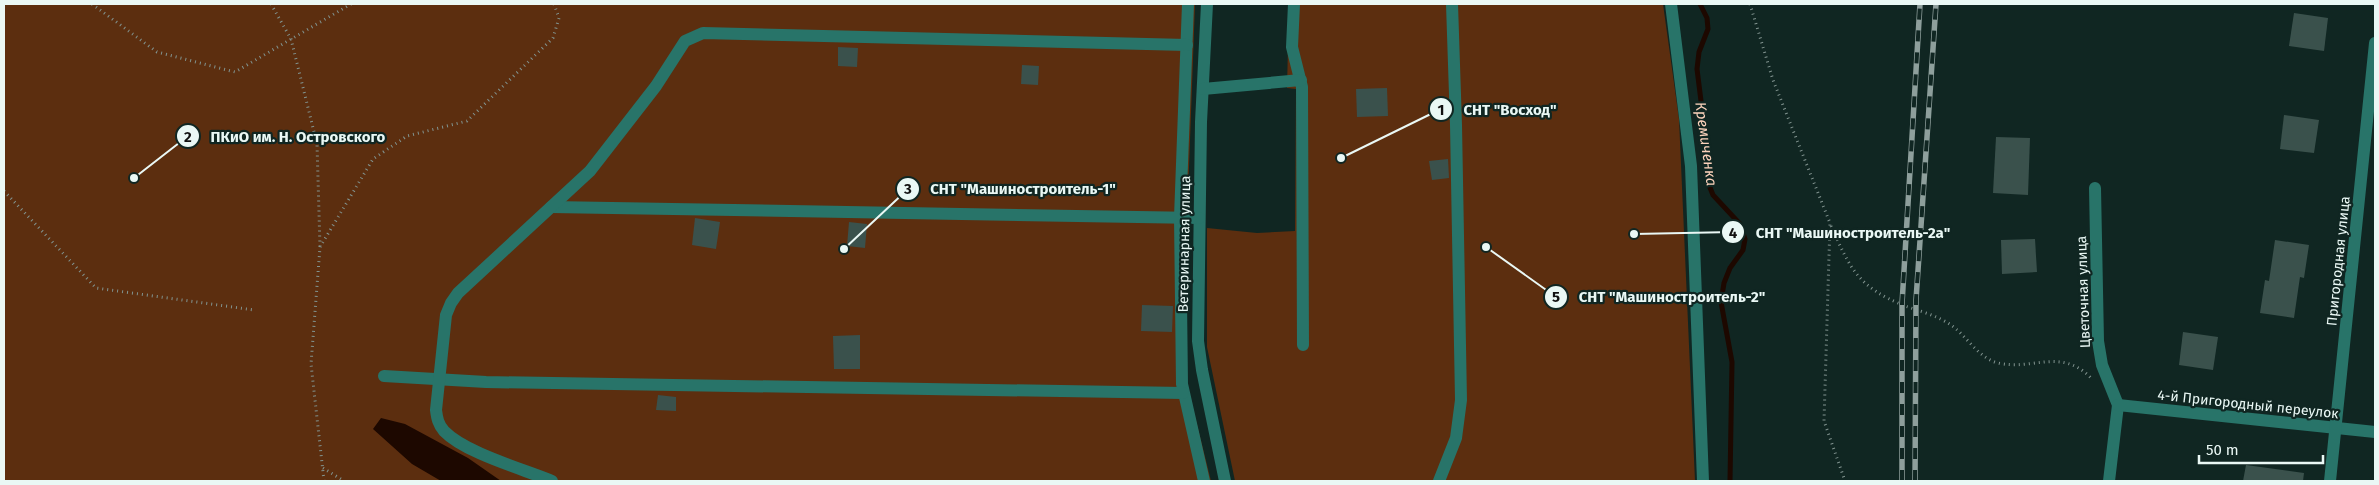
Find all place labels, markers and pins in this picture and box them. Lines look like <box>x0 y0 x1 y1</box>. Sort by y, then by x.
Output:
callout: СНТ "Восход" <box>1428 94 1566 124</box>
callout: ПКиО им. Н. Островского <box>176 121 396 151</box>
callout: СНТ "Машиностроитель-1" <box>896 174 1126 204</box>
callout: СНТ "Машиностроитель-2а" <box>1720 217 1960 247</box>
callout: СНТ "Машиностроитель-2" <box>1544 282 1775 312</box>

